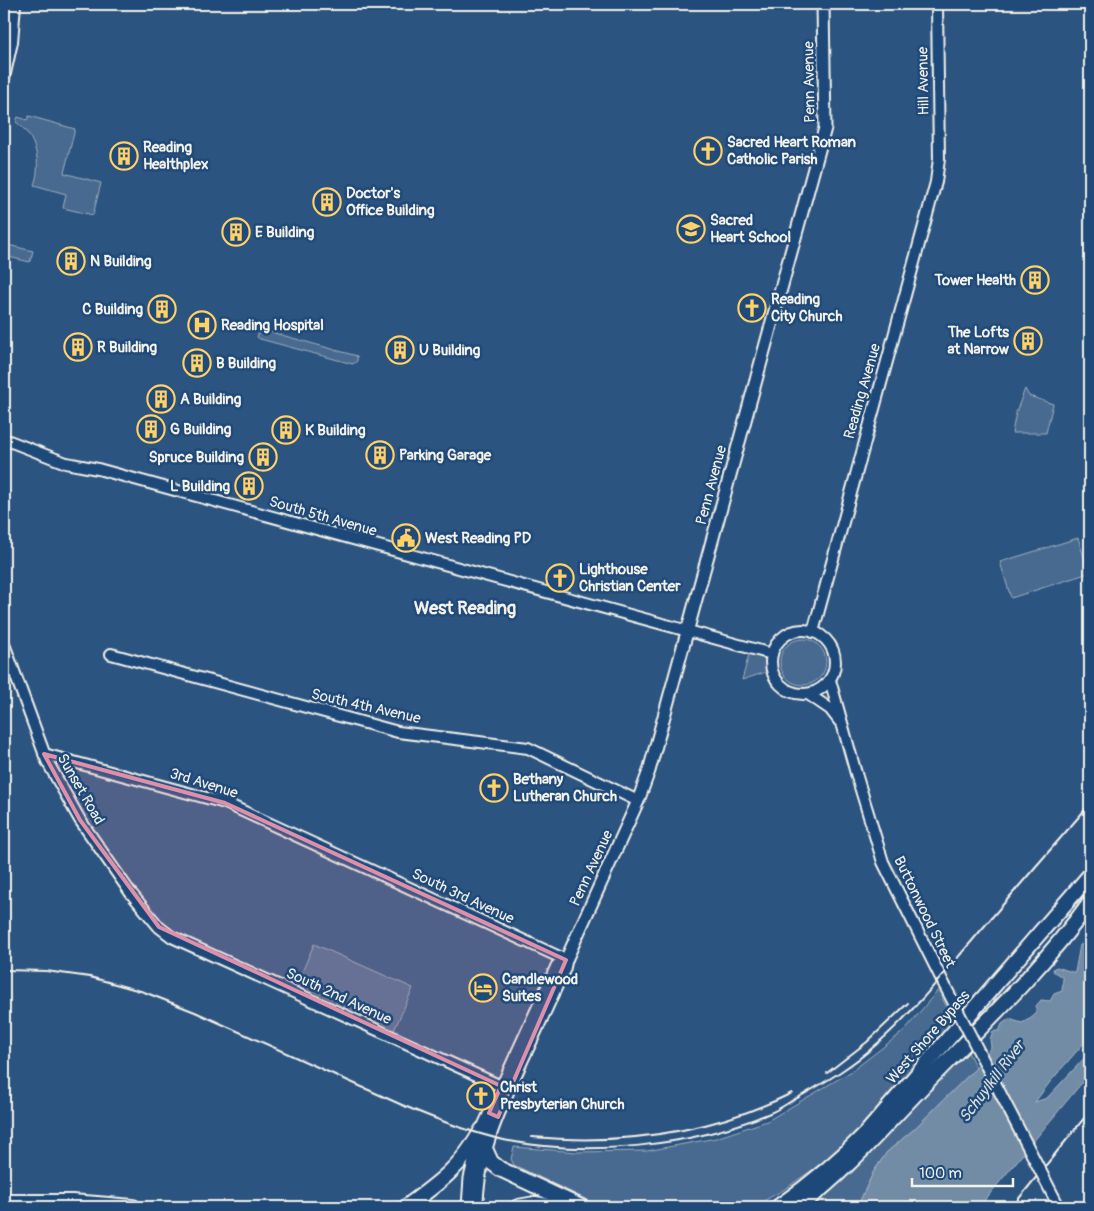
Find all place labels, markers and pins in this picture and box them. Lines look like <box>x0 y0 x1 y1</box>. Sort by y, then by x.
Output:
place label: Sacred Heart Roman Catholic Parish <box>727 133 856 169</box>
church icon: Sacred Heart Roman Catholic Parish <box>693 136 723 166</box>
place label: Reading Healthplex <box>143 138 209 174</box>
building icon: Reading Healthplex <box>109 141 139 171</box>
place label: Doctor's Office Building <box>346 184 435 220</box>
building icon: Doctor's Office Building <box>312 187 342 217</box>
place label: Sacred Heart School <box>710 211 791 247</box>
school or university icon: Sacred Heart School <box>676 214 706 244</box>
building icon: E Building <box>221 217 251 247</box>
place label: E Building <box>255 223 315 242</box>
building icon: N Building <box>56 246 86 276</box>
place label: N Building <box>90 252 152 271</box>
building icon: Tower Health <box>1020 265 1050 295</box>
place label: Tower Health <box>933 271 1016 290</box>
place label: Reading City Church <box>771 290 842 326</box>
church icon: Reading City Church <box>737 293 767 323</box>
building icon: C Building <box>147 294 177 324</box>
place label: C Building <box>82 300 143 319</box>
hospital icon: Reading Hospital <box>187 310 217 340</box>
place label: Reading Hospital <box>221 316 324 335</box>
place label: The Lofts at Narrow <box>947 323 1010 359</box>
building icon: The Lofts at Narrow <box>1013 326 1043 356</box>
building icon: R Building <box>63 332 93 362</box>
building icon: U Building <box>385 335 415 365</box>
place label: R Building <box>97 338 158 357</box>
place label: U Building <box>419 341 481 360</box>
building icon: B Building <box>182 348 212 378</box>
place label: B Building <box>216 354 276 373</box>
building icon: A Building <box>146 384 176 414</box>
place label: A Building <box>180 390 242 409</box>
building icon: G Building <box>136 414 166 444</box>
building icon: K Building <box>271 415 301 445</box>
place label: G Building <box>170 420 232 439</box>
place label: K Building <box>305 421 366 440</box>
building icon: Parking Garage <box>365 440 395 470</box>
building icon: Spruce Building <box>248 442 278 472</box>
place label: Parking Garage <box>399 446 492 465</box>
place label: Spruce Building <box>149 448 244 467</box>
building icon: L Building <box>234 471 264 501</box>
place label: L Building <box>170 477 230 496</box>
public building icon: West Reading PD <box>391 523 421 553</box>
place label: West Reading PD <box>425 529 532 548</box>
place label: Lighthouse Christian Center <box>579 560 681 596</box>
church icon: Lighthouse Christian Center <box>545 563 575 593</box>
place label: Bethany Lutheran Church <box>513 770 617 806</box>
church icon: Bethany Lutheran Church <box>479 773 509 803</box>
place label: Candlewood Suites <box>502 970 578 1006</box>
hotel icon: Candlewood Suites <box>468 973 498 1003</box>
place label: Christ Presbyterian Church <box>500 1078 625 1114</box>
church icon: Christ Presbyterian Church <box>466 1081 496 1111</box>

